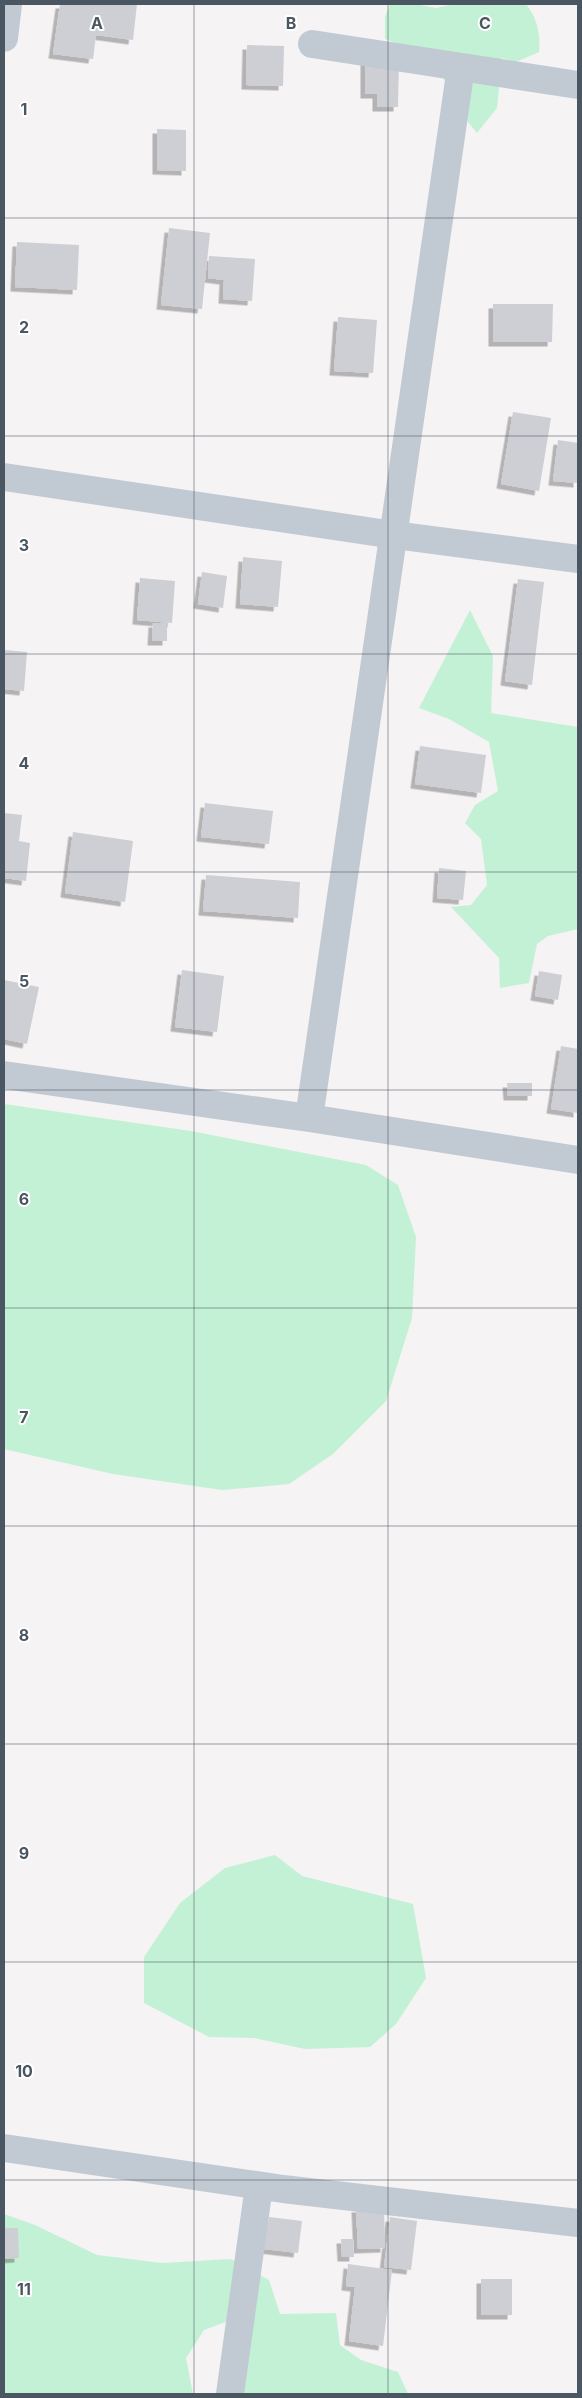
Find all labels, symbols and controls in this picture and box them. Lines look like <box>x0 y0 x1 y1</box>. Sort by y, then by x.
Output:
text: A <box>91 13 103 33</box>
text: B <box>286 13 296 33</box>
text: C <box>479 13 491 33</box>
text: 1 <box>21 99 27 119</box>
text: 2 <box>19 317 29 337</box>
text: 3 <box>19 535 29 555</box>
text: 4 <box>19 753 30 773</box>
text: 5 <box>19 971 29 991</box>
text: 6 <box>19 1189 29 1209</box>
text: 7 <box>19 1407 29 1427</box>
text: 8 <box>19 1625 29 1645</box>
text: 9 <box>19 1843 29 1863</box>
text: 10 <box>15 2061 33 2081</box>
text: 11 <box>17 2279 31 2299</box>

